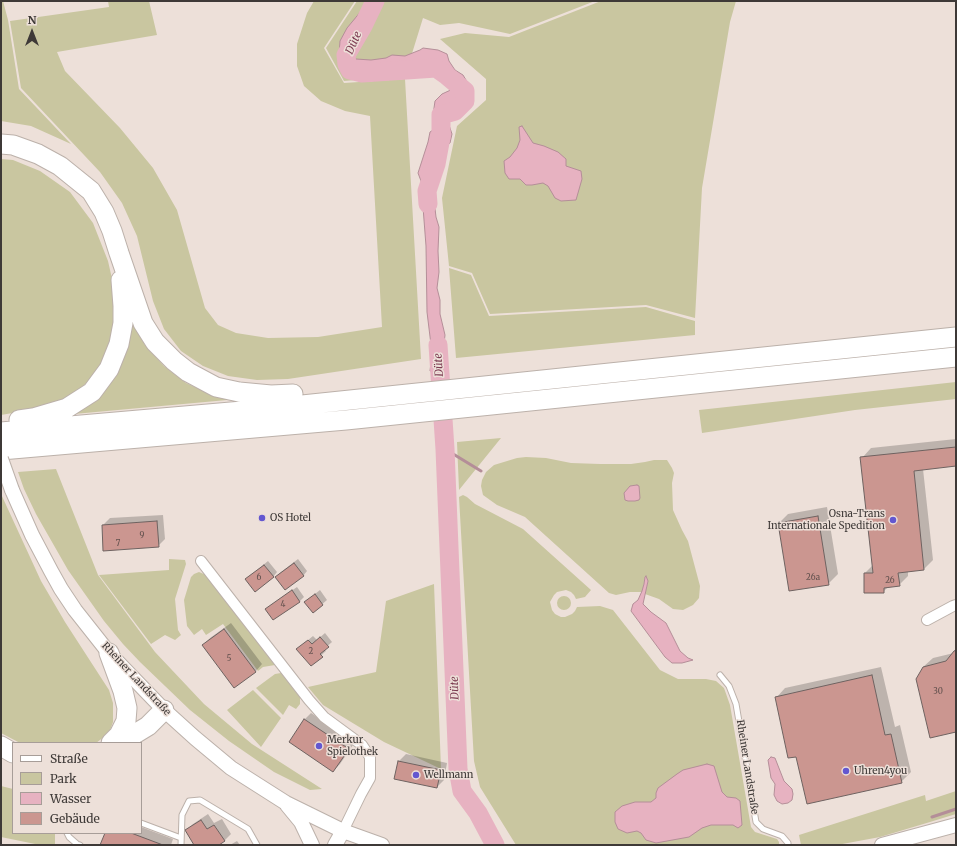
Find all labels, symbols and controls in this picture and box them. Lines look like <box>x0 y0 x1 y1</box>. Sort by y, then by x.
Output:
north arrow <box>12 12 52 52</box>
text: N <box>28 13 36 27</box>
water label: Düte <box>343 30 365 56</box>
water label: Düte <box>432 353 446 377</box>
place label: Osna-Trans Internationale Spedition <box>767 508 885 532</box>
place label: OS Hotel <box>270 512 311 524</box>
marker: OS Hotel <box>257 513 267 523</box>
marker: Osna-Trans Internationale Spedition <box>888 515 898 525</box>
house number: 9 <box>140 531 144 541</box>
house number: 7 <box>116 539 120 549</box>
house number: 6 <box>257 573 261 583</box>
house number: 26a <box>806 573 820 583</box>
house number: 26 <box>885 576 895 586</box>
house number: 4 <box>281 600 285 610</box>
street label: Rheiner Landstraße <box>99 640 173 718</box>
house number: 2 <box>309 647 313 657</box>
house number: 5 <box>227 654 231 664</box>
water label: Düte <box>448 676 462 700</box>
house number: 30 <box>933 687 943 697</box>
street label: Rheiner Landstraße <box>734 719 760 815</box>
place label: Merkur Spielothek <box>327 734 378 758</box>
marker: Merkur Spielothek <box>314 741 324 751</box>
legend <box>12 742 142 834</box>
text: Straße <box>50 751 88 766</box>
place label: Uhren4you <box>854 765 907 777</box>
marker: Uhren4you <box>841 766 851 776</box>
place label: Wellmann <box>424 769 473 781</box>
marker: Wellmann <box>411 770 421 780</box>
text: Park <box>50 771 77 786</box>
text: Wasser <box>50 791 91 806</box>
text: Gebäude <box>50 811 100 826</box>

